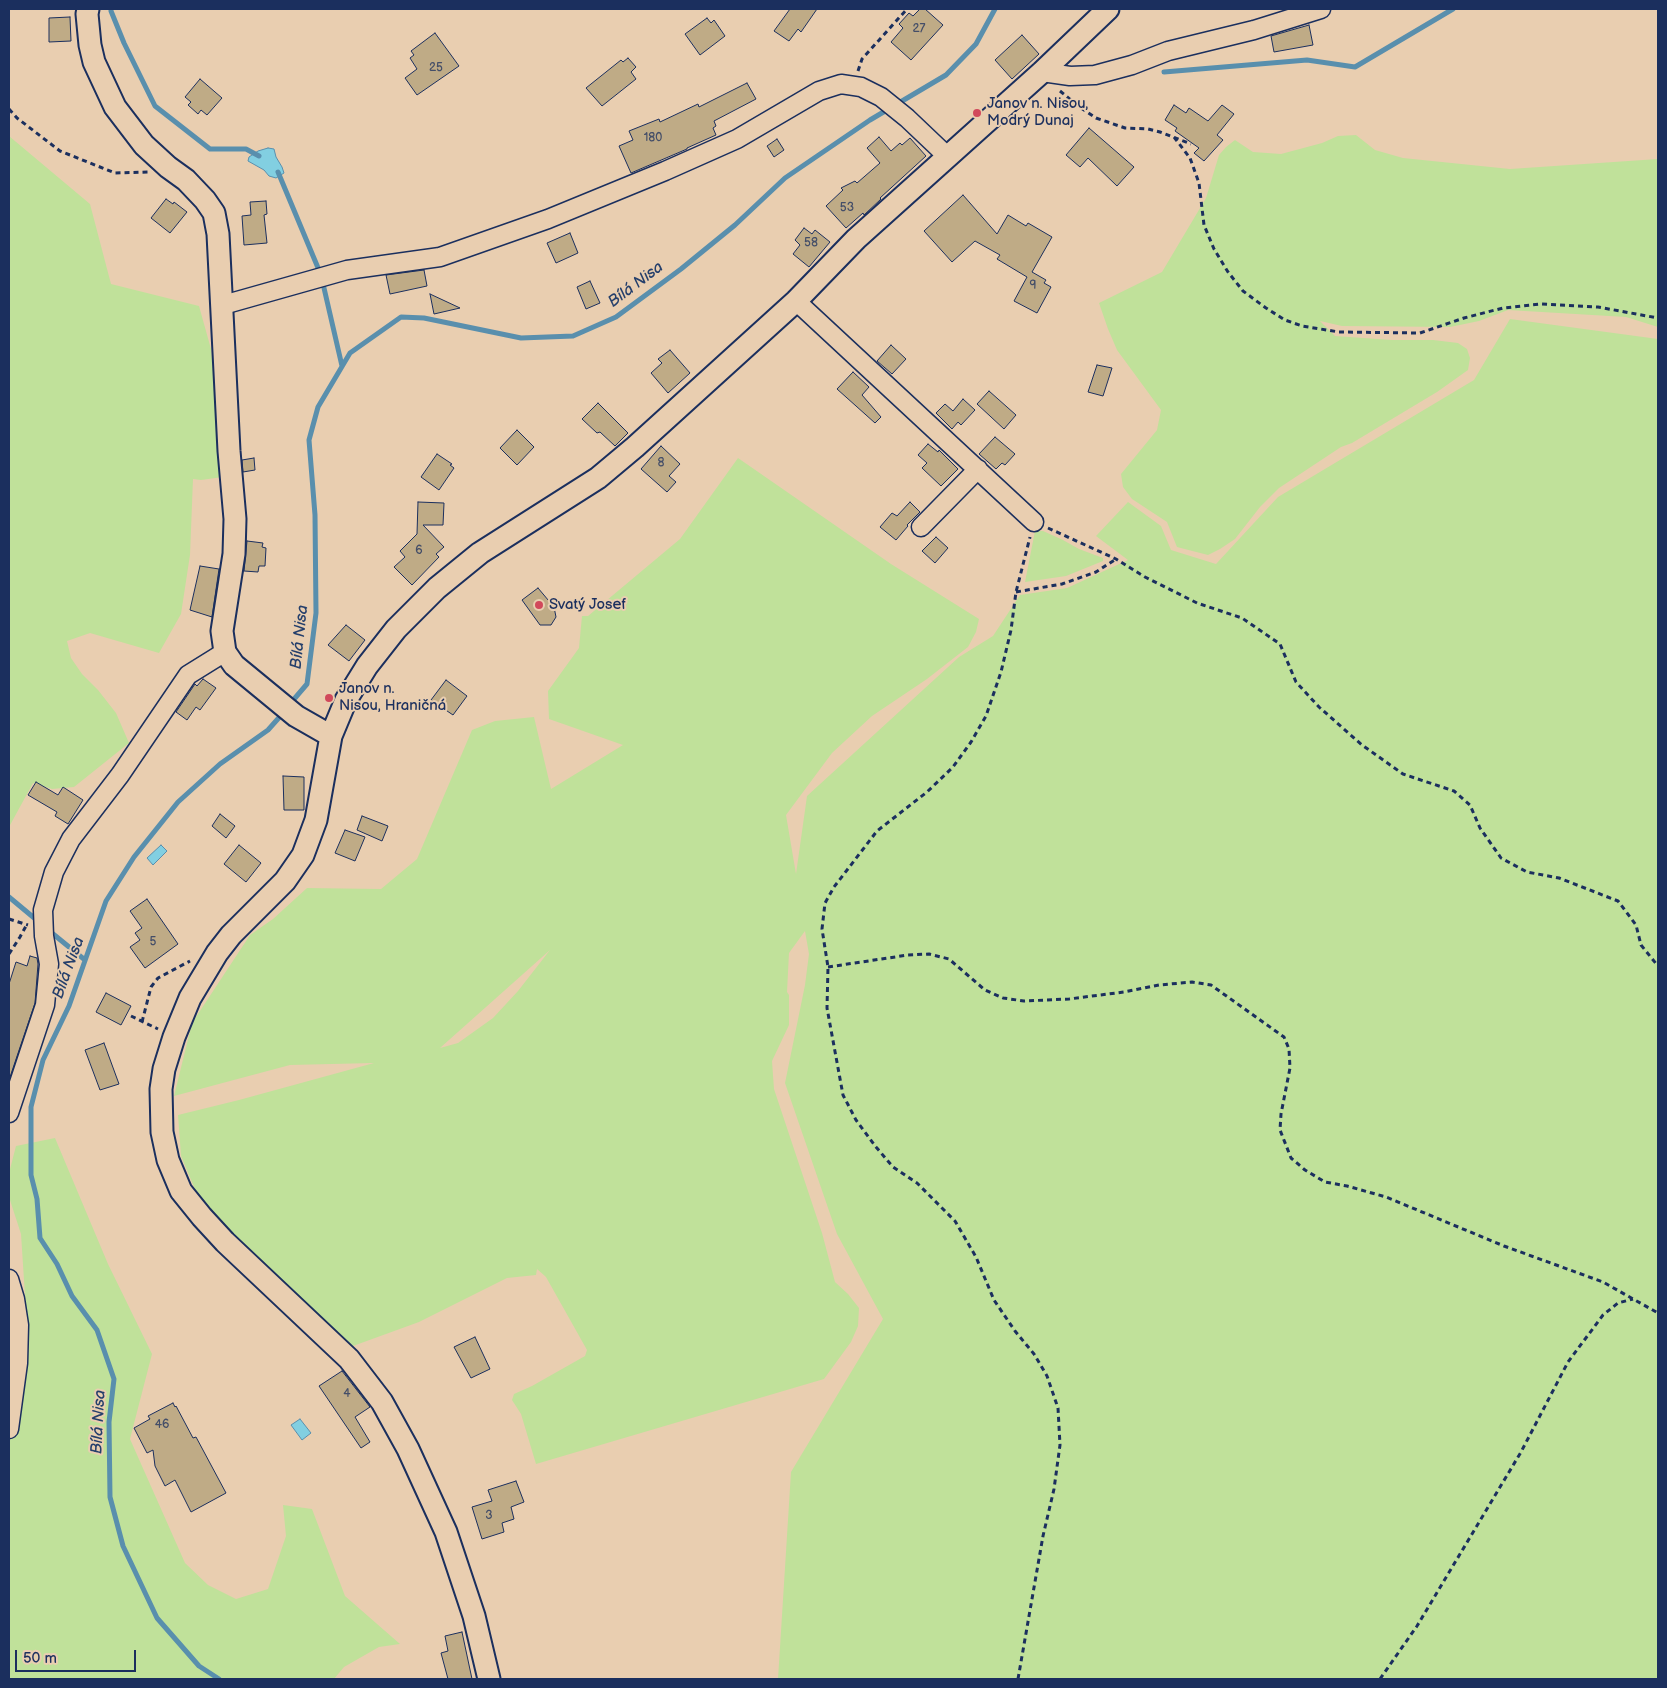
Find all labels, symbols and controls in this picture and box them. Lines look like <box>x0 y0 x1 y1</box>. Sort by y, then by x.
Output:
house number: 27 <box>913 22 925 36</box>
house number: 25 <box>429 61 443 75</box>
place label: Janov n. Nisou, Modrý Dunaj <box>987 95 1088 130</box>
marker: Janov n. Nisou, Modrý Dunaj <box>971 107 983 119</box>
house number: 180 <box>644 131 662 145</box>
house number: 53 <box>840 201 854 215</box>
house number: 58 <box>804 236 818 250</box>
water label: Bílá Nisa <box>605 258 667 312</box>
house number: 9 <box>1030 279 1036 293</box>
house number: 8 <box>658 456 664 470</box>
house number: 6 <box>415 544 423 558</box>
place label: Svatý Josef <box>549 596 626 614</box>
marker: Svatý Josef <box>533 599 545 611</box>
water label: Bílá Nisa <box>287 604 313 670</box>
place label: Janov n. Nisou, Hraničná <box>339 680 446 715</box>
marker: Janov n. Nisou, Hraničná <box>323 692 335 704</box>
water label: Bílá Nisa <box>49 935 89 1001</box>
house number: 5 <box>150 935 156 949</box>
house number: 4 <box>343 1387 351 1401</box>
water label: Bílá Nisa <box>88 1389 110 1455</box>
house number: 46 <box>155 1418 169 1432</box>
house number: 3 <box>485 1509 493 1523</box>
scale bar <box>18 1640 139 1672</box>
text: 50 m <box>23 1649 57 1668</box>

